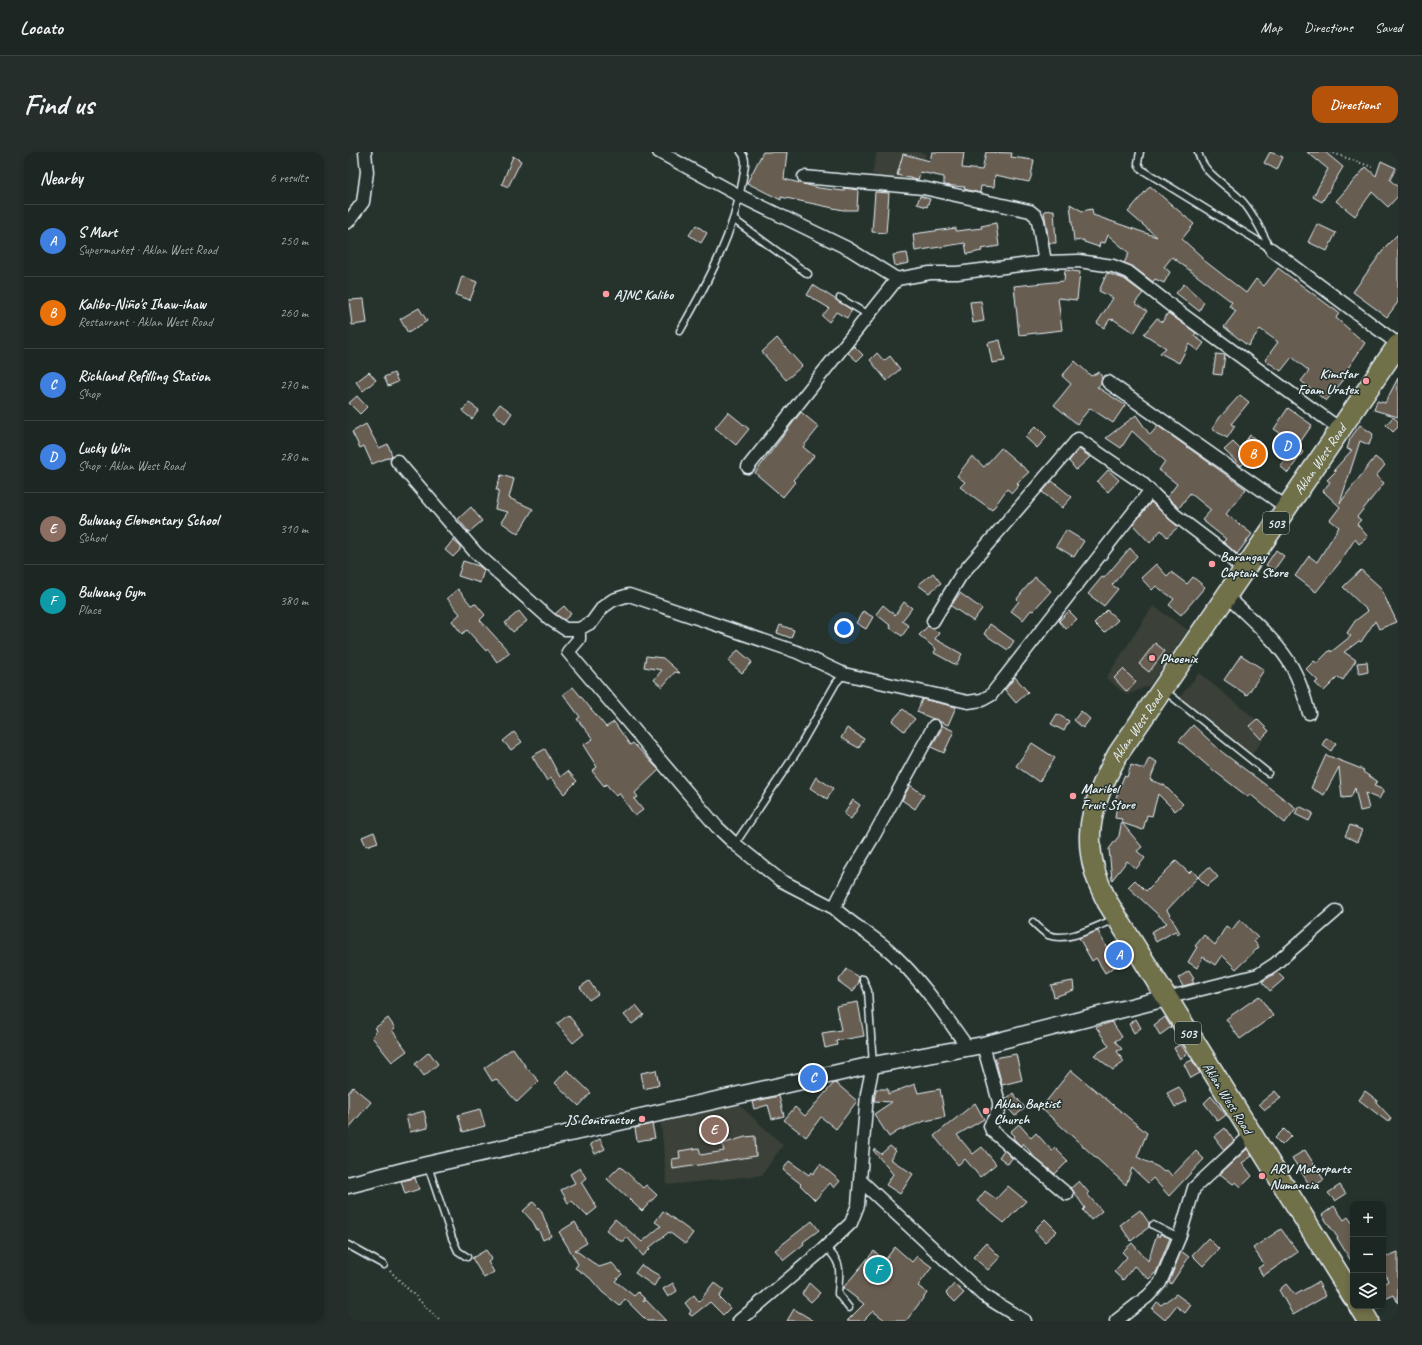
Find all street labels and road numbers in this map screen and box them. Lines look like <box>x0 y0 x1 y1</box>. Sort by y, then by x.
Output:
street label: Aklan West Road <box>1290 419 1352 498</box>
road number: 503 <box>1263 512 1289 534</box>
street label: Aklan West Road <box>1107 686 1169 765</box>
road number: 503 <box>1175 1022 1201 1044</box>
street label: Aklan West Road <box>1199 1059 1258 1139</box>

